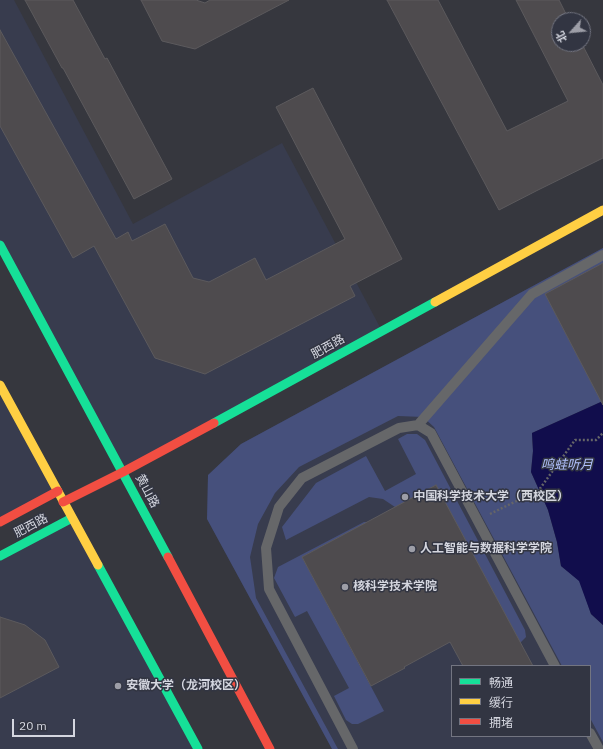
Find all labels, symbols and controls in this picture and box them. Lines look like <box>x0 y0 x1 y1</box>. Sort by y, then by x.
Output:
north arrow <box>551 12 591 52</box>
text: 北 <box>552 29 570 45</box>
street label: 肥西路 <box>309 332 347 362</box>
water label: 鸣蛙听月 <box>541 457 593 473</box>
street label: 黄山路 <box>132 472 162 510</box>
place label: 中国科学技术大学（西校区） <box>413 490 569 504</box>
marker: 中国科学技术大学（西校区） <box>400 492 410 502</box>
street label: 肥西路 <box>12 511 50 541</box>
place label: 人工智能与数据科学学院 <box>420 542 552 556</box>
marker: 人工智能与数据科学学院 <box>407 544 417 554</box>
place label: 核科学技术学院 <box>353 580 437 594</box>
marker: 核科学技术学院 <box>340 582 350 592</box>
legend <box>451 665 591 737</box>
text: 畅通 <box>489 675 513 690</box>
place label: 安徽大学（龙河校区） <box>126 679 246 693</box>
marker: 安徽大学（龙河校区） <box>113 681 123 691</box>
text: 缓行 <box>489 695 513 710</box>
scale bar <box>14 711 77 737</box>
text: 拥堵 <box>489 715 513 730</box>
text: 20 m <box>19 718 47 733</box>

